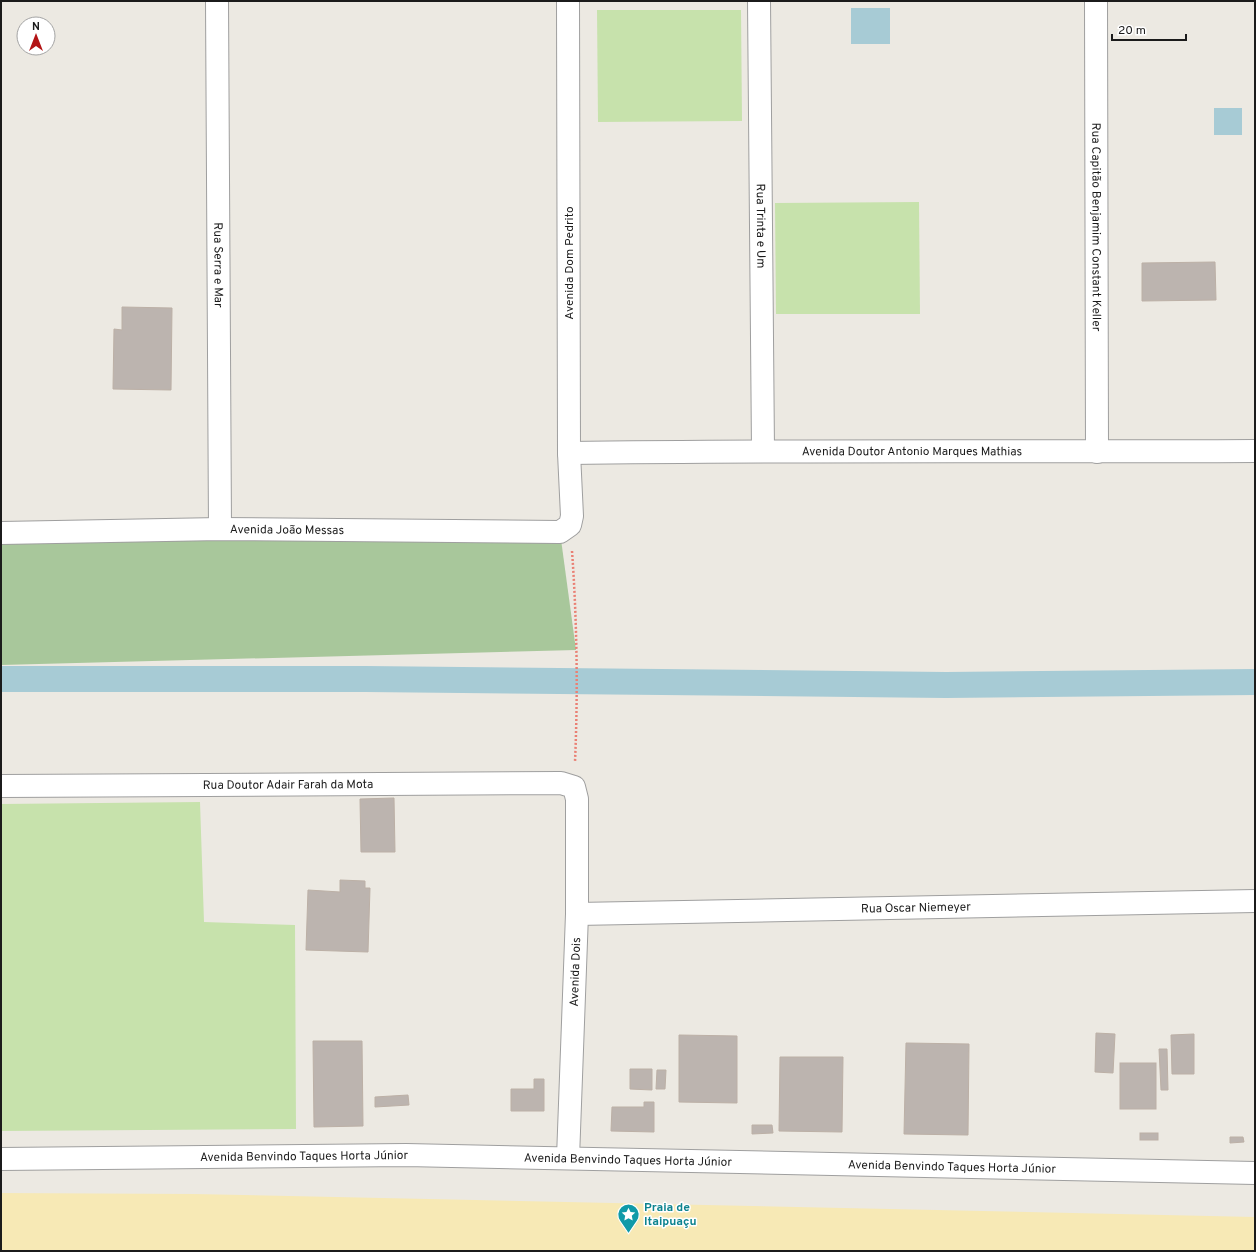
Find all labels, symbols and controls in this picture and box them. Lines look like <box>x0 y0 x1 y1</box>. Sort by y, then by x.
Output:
north arrow <box>16 16 56 56</box>
scale bar <box>1112 16 1186 42</box>
text: N <box>32 20 40 34</box>
text: 20 m <box>1118 23 1146 39</box>
street label: Rua Capitão Benjamim Constant Keller <box>1087 123 1104 332</box>
street label: Rua Trinta e Um <box>752 184 768 268</box>
street label: Avenida Dom Pedrito <box>562 206 578 320</box>
street label: Rua Serra e Mar <box>209 222 226 308</box>
street label: Avenida Doutor Antonio Marques Mathias <box>802 444 1022 460</box>
street label: Avenida João Messas <box>230 522 344 539</box>
street label: Rua Doutor Adair Farah da Mota <box>203 777 373 794</box>
street label: Rua Oscar Niemeyer <box>861 899 971 918</box>
street label: Avenida Dois <box>567 937 585 1007</box>
street label: Avenida Benvindo Taques Horta Júnior <box>200 1148 408 1166</box>
street label: Avenida Benvindo Taques Horta Júnior <box>524 1151 732 1171</box>
street label: Avenida Benvindo Taques Horta Júnior <box>848 1157 1056 1178</box>
place label: Praia de Itaipuaçu <box>644 1200 697 1230</box>
place icon: Praia de Itaipuaçu <box>615 1201 641 1234</box>

